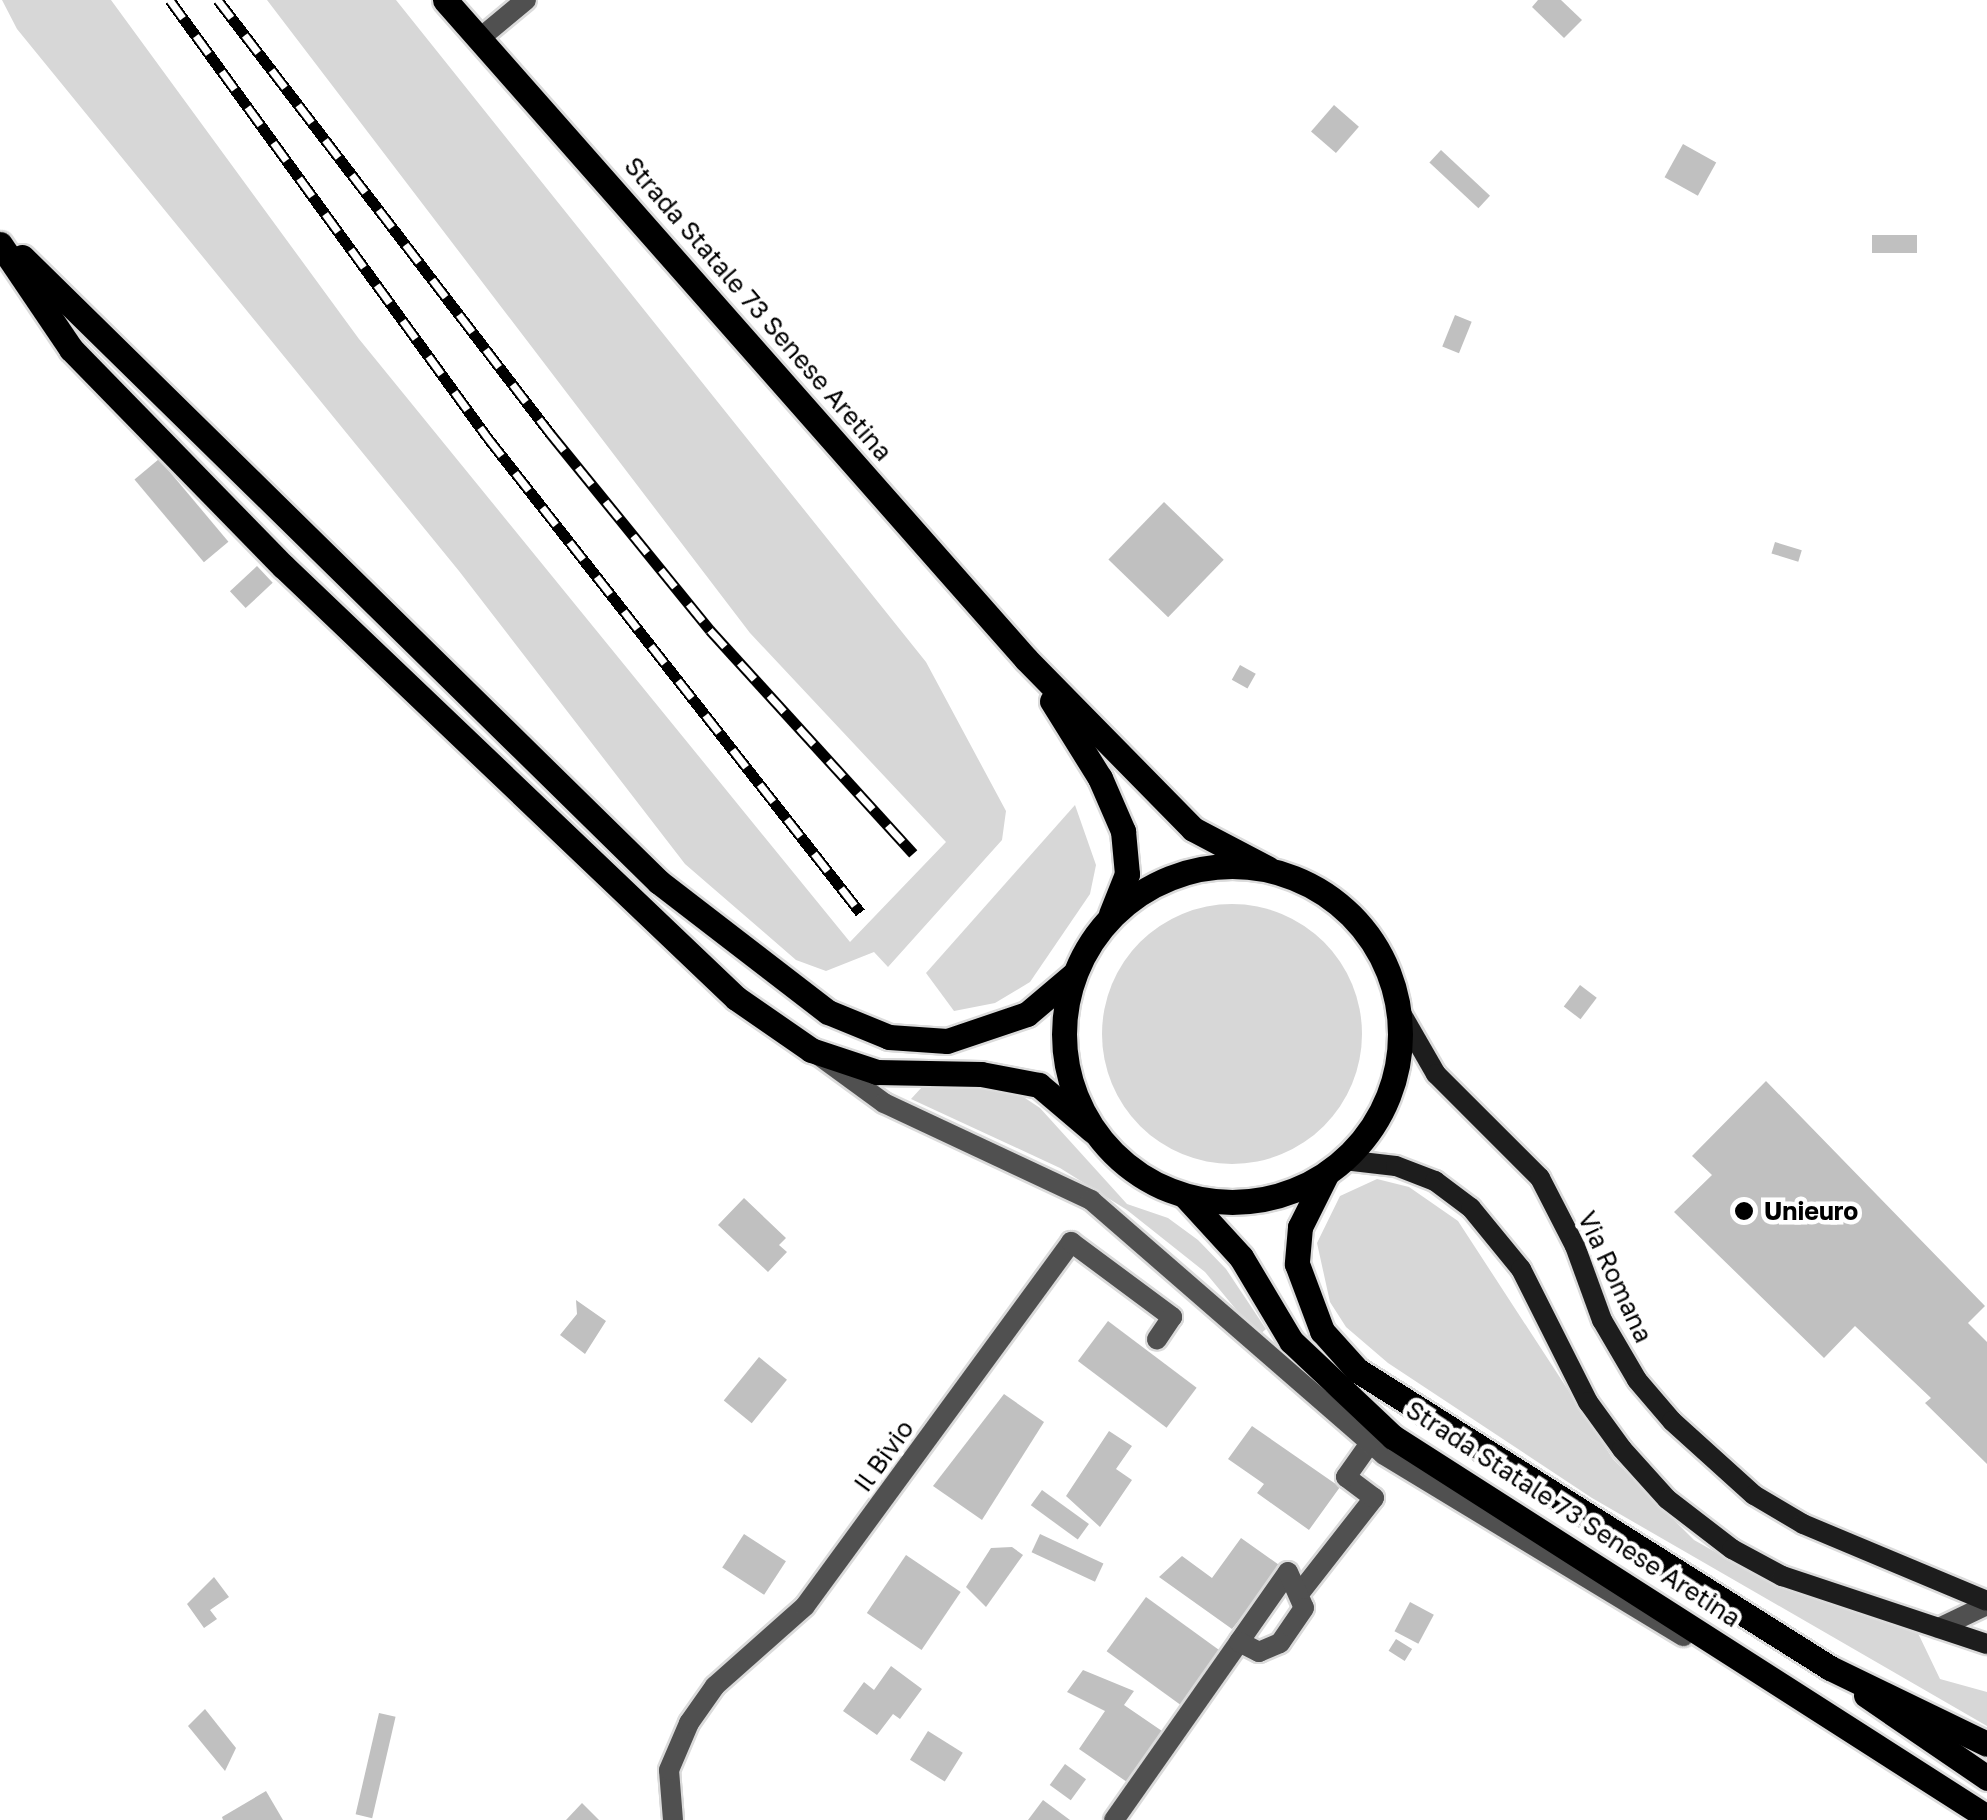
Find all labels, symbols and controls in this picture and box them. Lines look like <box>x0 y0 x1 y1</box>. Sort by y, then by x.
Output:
street label: Strada Statale 73 Senese Aretina <box>618 151 898 467</box>
place label: Unieuro <box>1764 1196 1858 1226</box>
marker: Unieuro <box>1733 1200 1755 1222</box>
street label: Via Romana <box>1572 1207 1658 1347</box>
street label: Strada Statale 73 Senese Aretina <box>1400 1395 1746 1633</box>
street label: Il Bivio <box>848 1414 920 1498</box>

